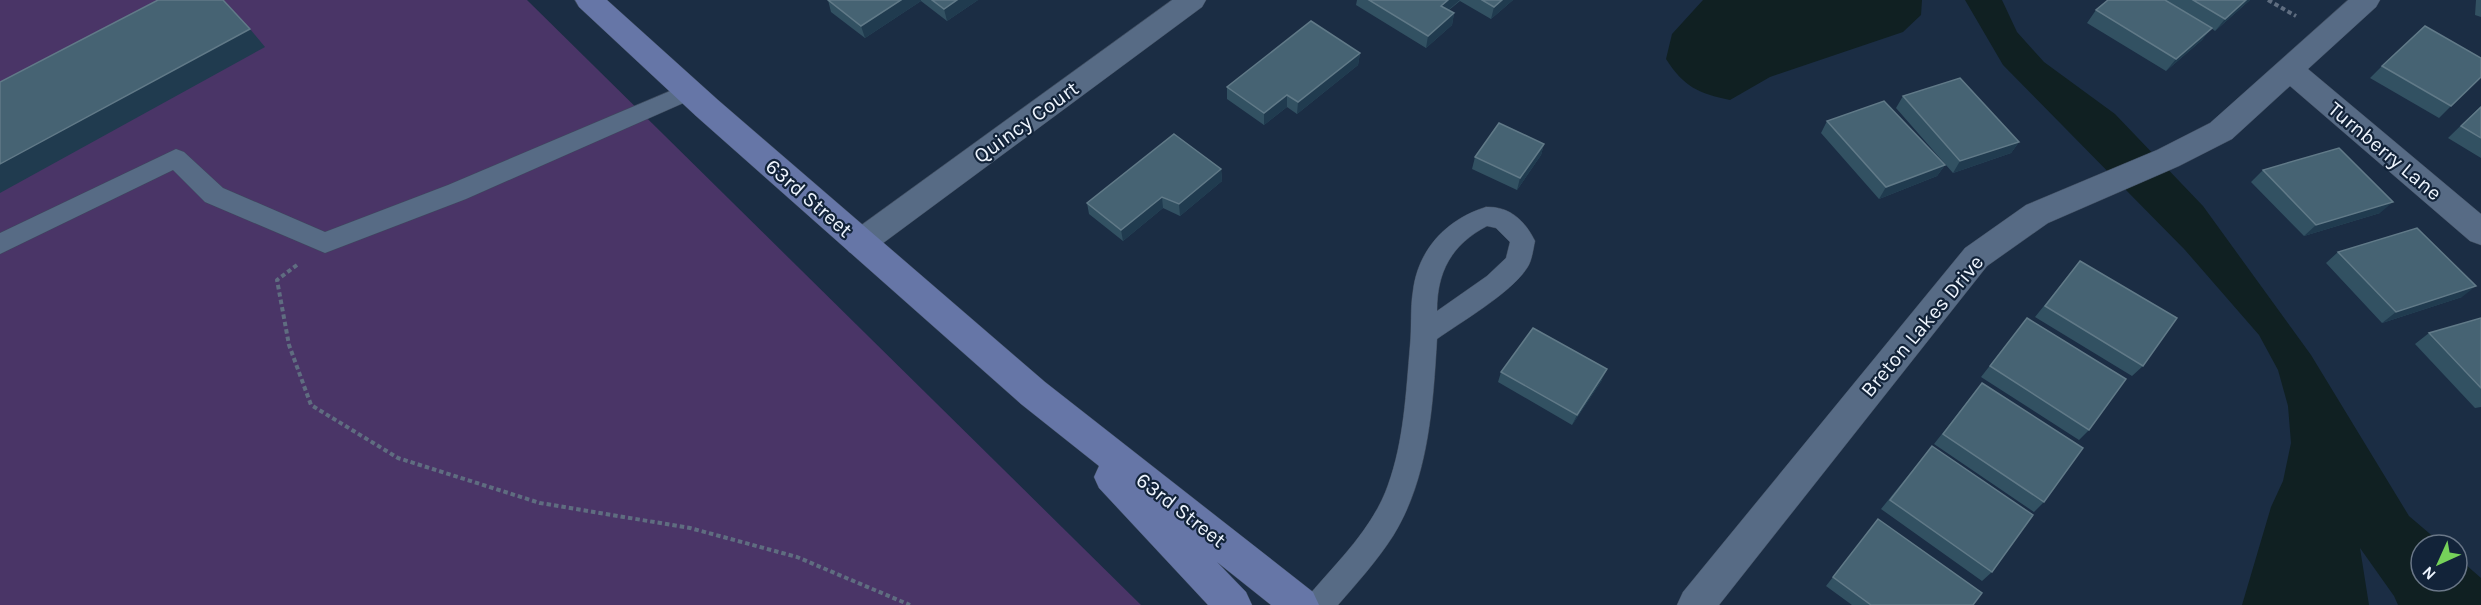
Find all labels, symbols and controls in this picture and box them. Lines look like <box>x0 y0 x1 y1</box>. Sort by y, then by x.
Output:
street label: Quincy Court <box>969 76 1083 168</box>
street label: Turnberry Lane <box>2324 97 2446 205</box>
street label: 63rd Street <box>761 154 857 242</box>
street label: Breton Lakes Drive <box>1856 250 1988 402</box>
street label: 63rd Street <box>1131 468 1231 552</box>
north arrow <box>2409 533 2469 593</box>
text: N <box>2418 562 2440 584</box>

